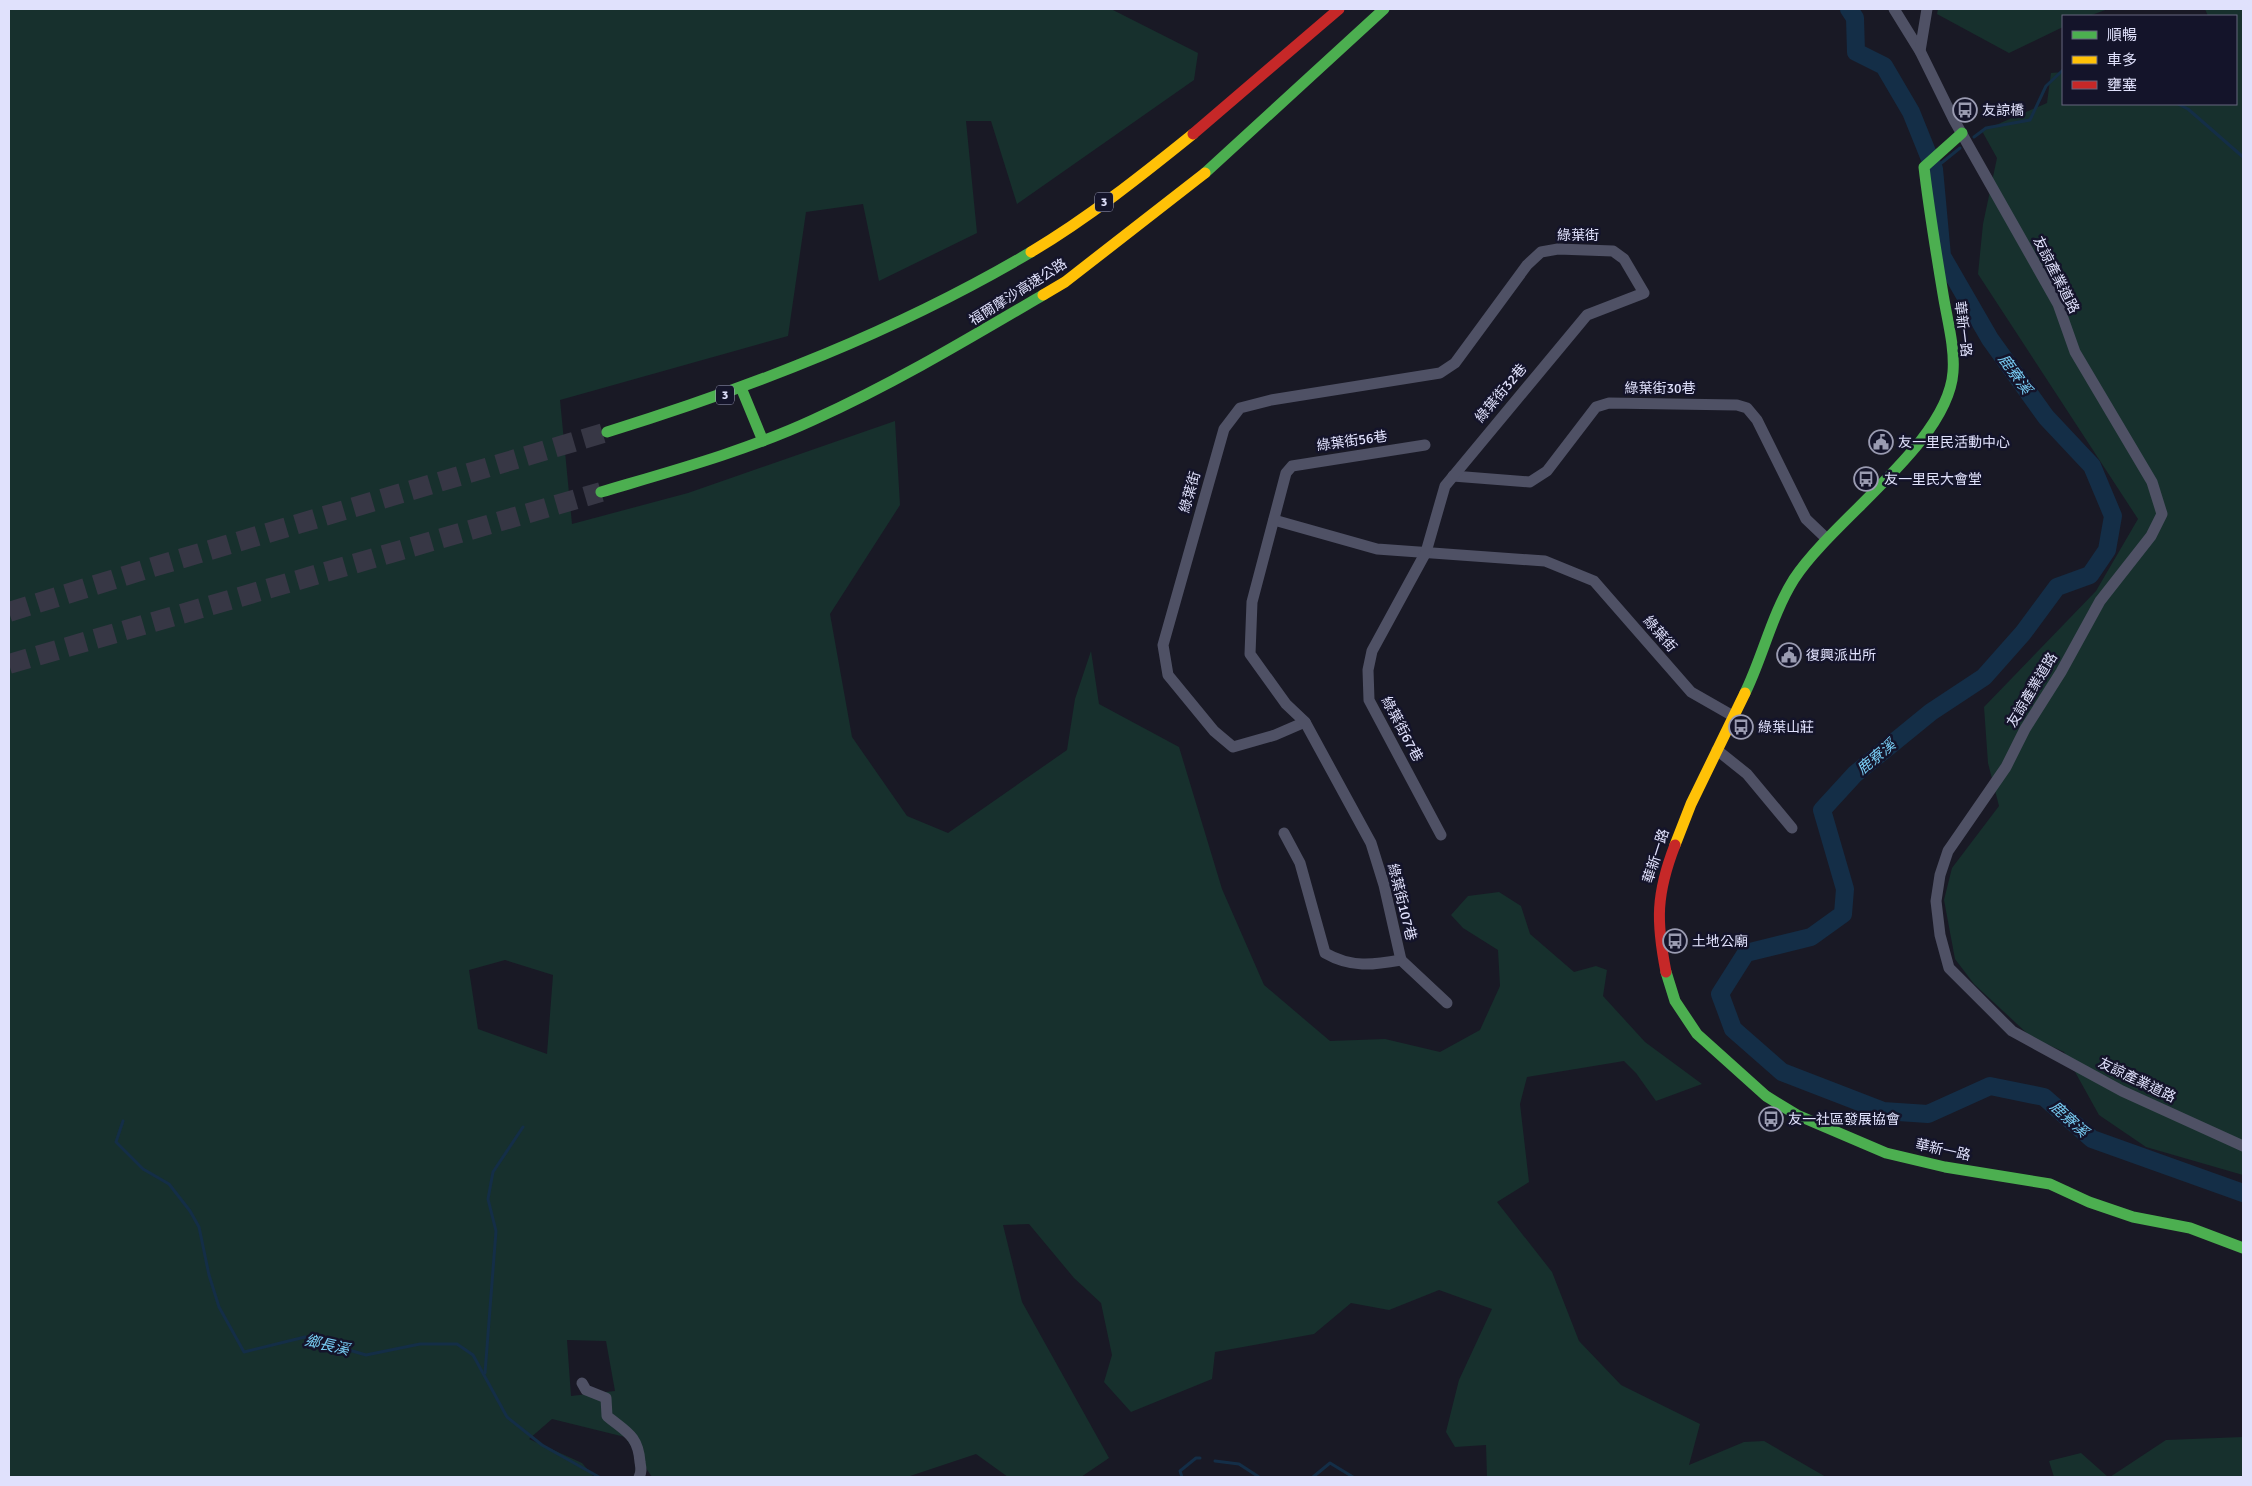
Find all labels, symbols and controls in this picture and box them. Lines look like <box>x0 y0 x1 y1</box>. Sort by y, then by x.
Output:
legend <box>2062 15 2237 105</box>
text: 順暢 <box>2107 26 2137 44</box>
text: 車多 <box>2107 51 2137 69</box>
text: 壅塞 <box>2107 76 2137 94</box>
bus stop icon: 友諒橋 <box>1952 97 1978 123</box>
place label: 友諒橋 <box>1982 102 2024 119</box>
road number: 3 <box>1095 192 1113 212</box>
street label: 綠葉街 <box>1557 227 1599 244</box>
street label: 友諒產業道路 <box>2029 234 2083 316</box>
street label: 福爾摩沙高速公路 <box>966 255 1070 329</box>
street label: 華新一路 <box>1951 300 1975 358</box>
water label: 鹿寮溪 <box>1994 351 2037 399</box>
street label: 綠葉街32巷 <box>1472 360 1530 426</box>
street label: 綠葉街30巷 <box>1624 380 1696 397</box>
road number: 3 <box>716 386 734 404</box>
street label: 綠葉街56巷 <box>1316 428 1388 454</box>
public building icon: 友一里民活動中心 <box>1868 429 1894 455</box>
place label: 友一里民活動中心 <box>1898 434 2010 451</box>
bus stop icon: 友一里民大會堂 <box>1853 466 1879 492</box>
street label: 綠葉街 <box>1176 469 1204 515</box>
place label: 友一里民大會堂 <box>1884 471 1982 488</box>
street label: 綠葉街 <box>1640 613 1680 655</box>
public building icon: 復興派出所 <box>1776 642 1802 668</box>
place label: 復興派出所 <box>1806 647 1876 664</box>
street label: 友諒產業道路 <box>2003 650 2061 730</box>
street label: 綠葉街67巷 <box>1378 694 1426 764</box>
bus stop icon: 綠葉山莊 <box>1728 714 1754 740</box>
place label: 綠葉山莊 <box>1758 719 1814 736</box>
water label: 鹿寮溪 <box>1853 734 1901 778</box>
street label: 華新一路 <box>1639 827 1673 885</box>
street label: 綠葉街107巷 <box>1384 862 1420 942</box>
bus stop icon: 土地公廟 <box>1662 928 1688 954</box>
place label: 土地公廟 <box>1692 933 1748 950</box>
street label: 友諒產業道路 <box>2096 1054 2178 1106</box>
water label: 鹿寮溪 <box>2046 1097 2093 1142</box>
bus stop icon: 友一社區發展協會 <box>1758 1106 1784 1132</box>
place label: 友一社區發展協會 <box>1788 1111 1900 1128</box>
street label: 華新一路 <box>1914 1136 1972 1164</box>
water label: 鄉長溪 <box>303 1331 353 1359</box>

